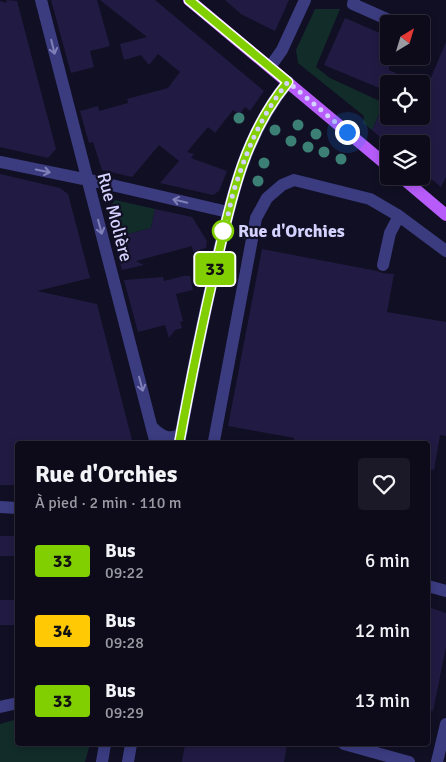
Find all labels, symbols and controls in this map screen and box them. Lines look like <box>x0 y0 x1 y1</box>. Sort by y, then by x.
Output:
north arrow <box>380 15 430 65</box>
map controls <box>380 15 430 185</box>
one-way arrow <box>49 39 58 55</box>
button: locate <box>380 75 430 125</box>
your location <box>335 120 360 145</box>
button: layers <box>380 135 430 185</box>
one-way arrow <box>35 167 51 176</box>
street label: Rue Molière <box>93 170 137 264</box>
one-way arrow <box>173 196 189 205</box>
one-way arrow <box>96 218 105 234</box>
marker: Rue d'Orchies <box>212 220 234 242</box>
place label: Rue d'Orchies <box>238 220 345 242</box>
line badge: 33 <box>192 253 238 285</box>
text: 33 <box>205 258 225 280</box>
one-way arrow <box>137 375 147 391</box>
button: heart <box>358 458 410 510</box>
text: Rue d'Orchies <box>35 459 177 489</box>
text: À pied · 2 min · 110 m <box>35 493 182 513</box>
text: Bus <box>105 539 136 563</box>
text: 6 min <box>365 549 410 573</box>
text: 33 <box>53 550 72 572</box>
text: 09:22 <box>105 563 144 583</box>
text: Bus <box>105 609 136 633</box>
text: 12 min <box>355 619 410 643</box>
text: 34 <box>53 620 72 642</box>
text: 09:28 <box>105 633 144 653</box>
text: Bus <box>105 679 136 703</box>
text: 13 min <box>355 689 410 713</box>
text: 33 <box>53 690 72 712</box>
text: 09:29 <box>105 703 144 723</box>

